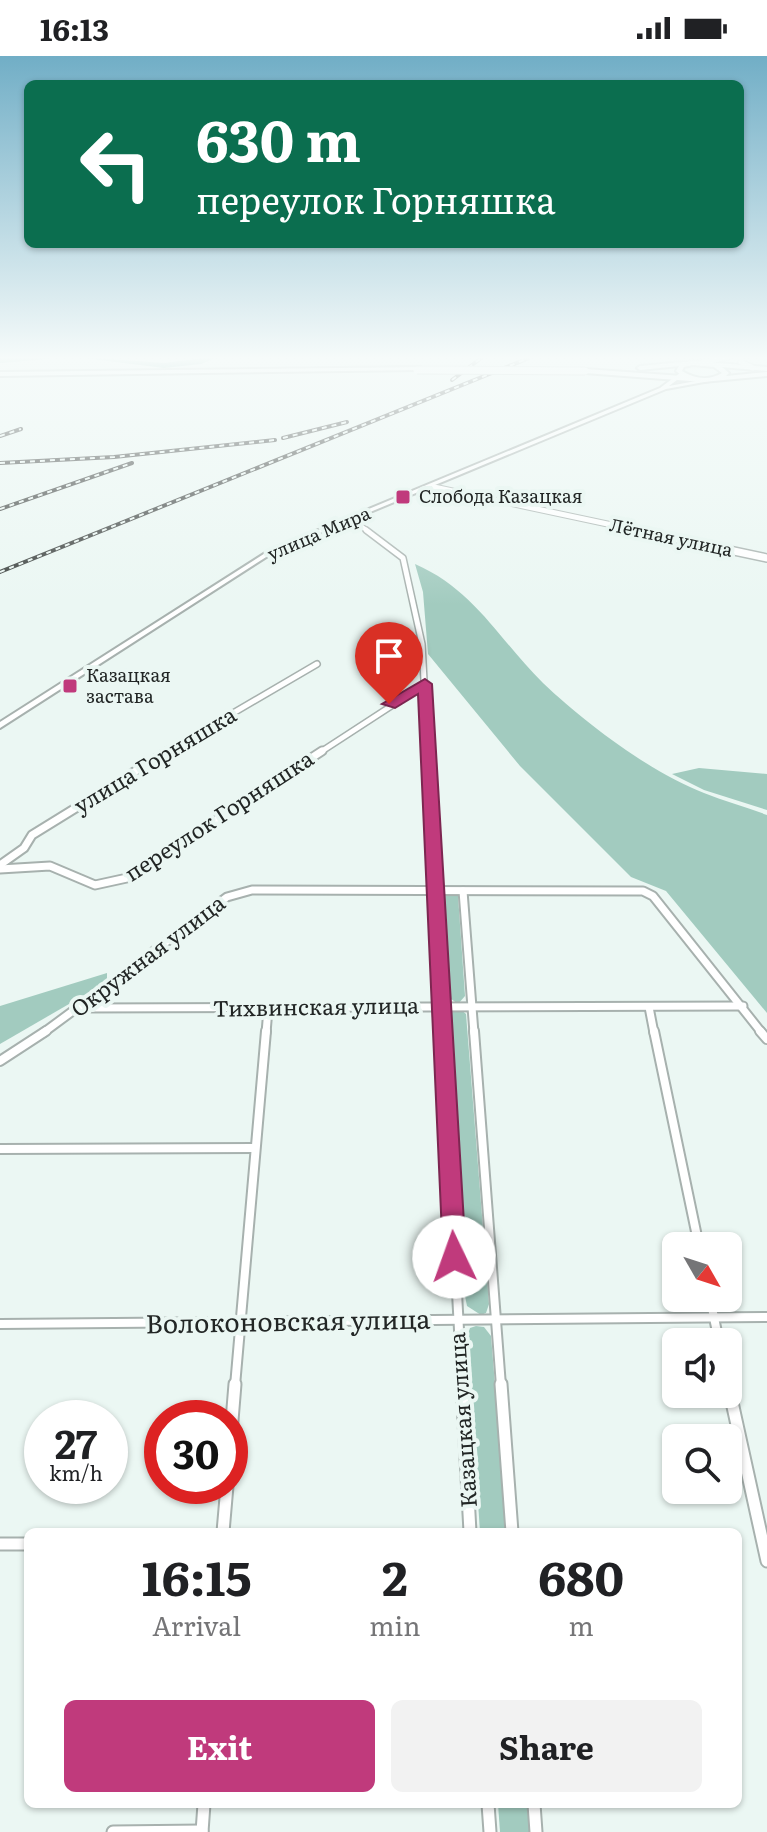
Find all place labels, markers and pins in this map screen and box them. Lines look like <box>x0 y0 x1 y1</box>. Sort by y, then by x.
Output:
place label: Слобода Казацкая <box>419 482 583 509</box>
marker: Слобода Казацкая <box>394 488 412 506</box>
pin <box>355 622 423 704</box>
place label: Казацкая застава <box>86 661 171 709</box>
marker: Казацкая застава <box>61 677 79 695</box>

